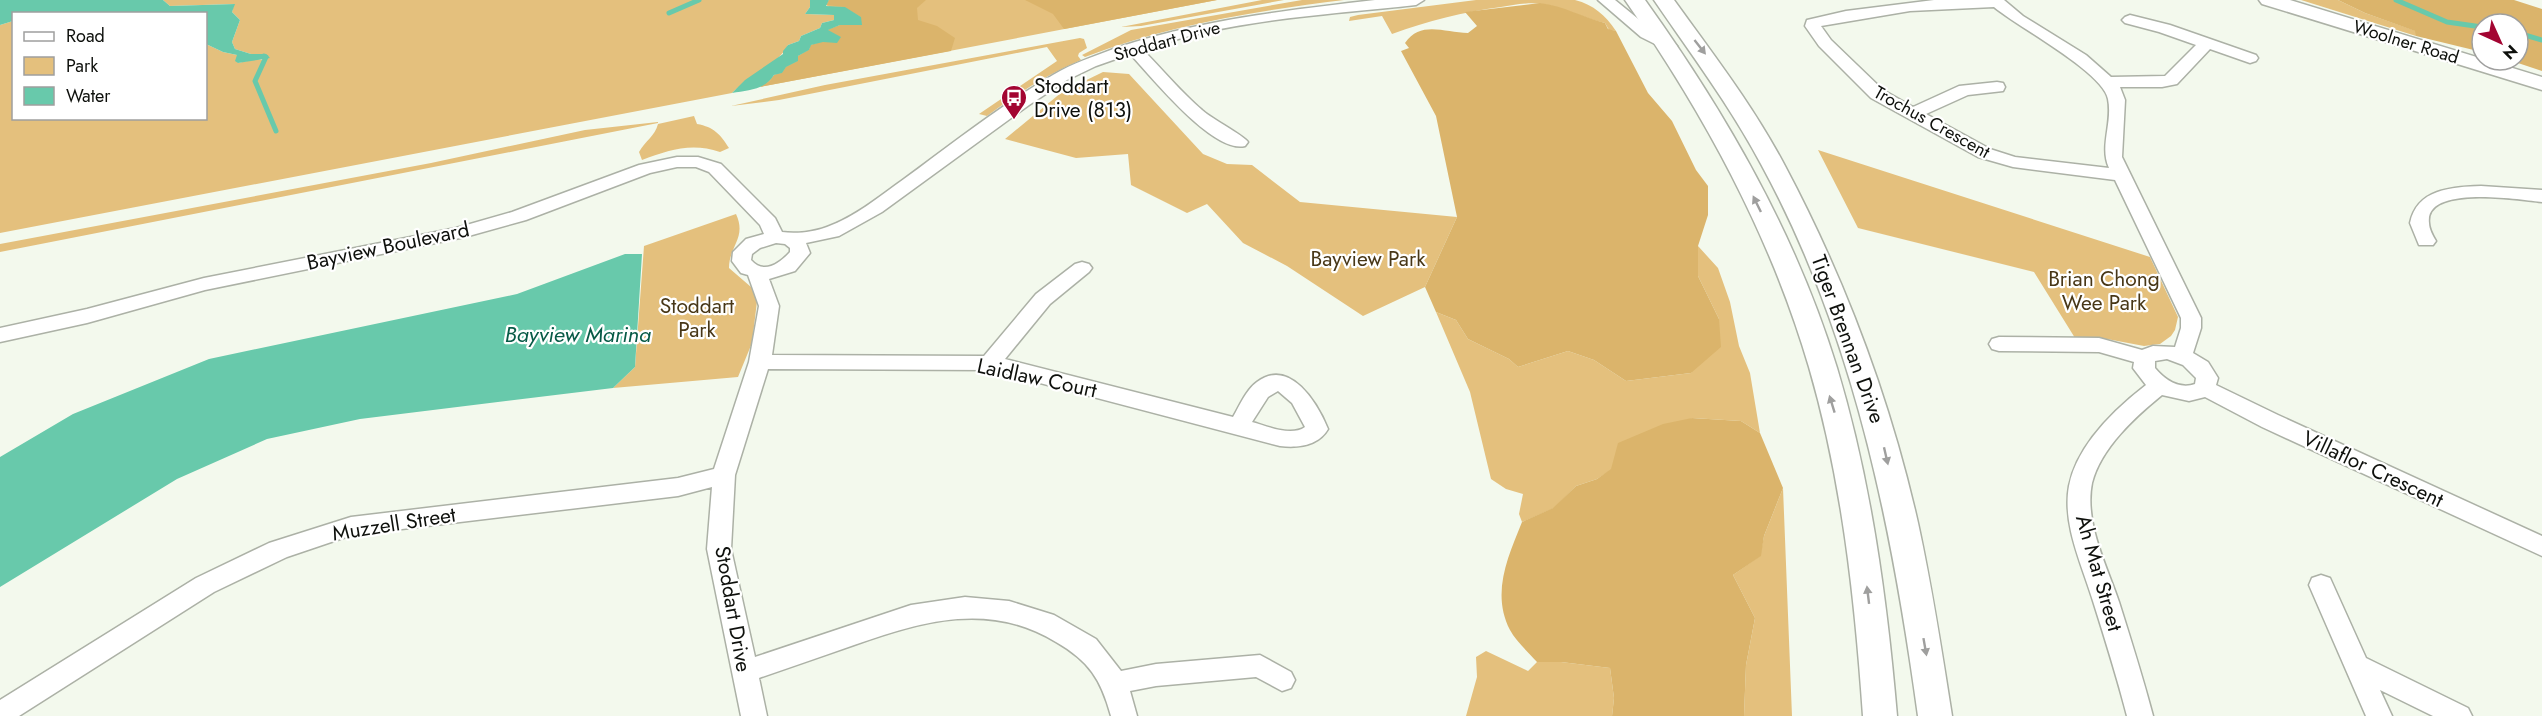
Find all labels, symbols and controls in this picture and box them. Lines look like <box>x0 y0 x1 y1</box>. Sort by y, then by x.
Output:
legend <box>12 12 207 120</box>
north arrow <box>2470 12 2530 72</box>
street label: Stoddart Drive <box>1111 14 1223 68</box>
street label: Woolner Road <box>2350 14 2462 70</box>
text: Road <box>66 23 105 49</box>
one-way arrow <box>1694 39 1706 54</box>
text: N <box>2498 40 2523 65</box>
text: Park <box>66 53 98 79</box>
place label: Stoddart Drive (813) <box>1034 71 1132 125</box>
street label: Trochus Crescent <box>1869 79 1995 165</box>
text: Water <box>66 83 111 109</box>
bus stop icon: Stoddart Drive (813) <box>999 83 1029 121</box>
one-way arrow <box>1752 195 1762 212</box>
street label: Bayview Boulevard <box>304 214 472 278</box>
park label: Bayview Park <box>1311 244 1426 274</box>
street label: Tiger Brennan Drive <box>1804 251 1892 428</box>
park label: Brian Chong Wee Park <box>2048 264 2160 318</box>
park label: Stoddart Park <box>660 291 734 345</box>
water label: Bayview Marina <box>505 318 651 350</box>
street label: Laidlaw Court <box>974 351 1100 405</box>
one-way arrow <box>1827 395 1836 413</box>
street label: Villaflor Crescent <box>2298 423 2448 515</box>
one-way arrow <box>1882 447 1892 465</box>
street label: Muzzell Street <box>330 499 458 549</box>
street label: Ah Mat Street <box>2068 511 2130 635</box>
street label: Stoddart Drive <box>707 544 759 674</box>
one-way arrow <box>1863 586 1873 605</box>
one-way arrow <box>1920 638 1929 657</box>

